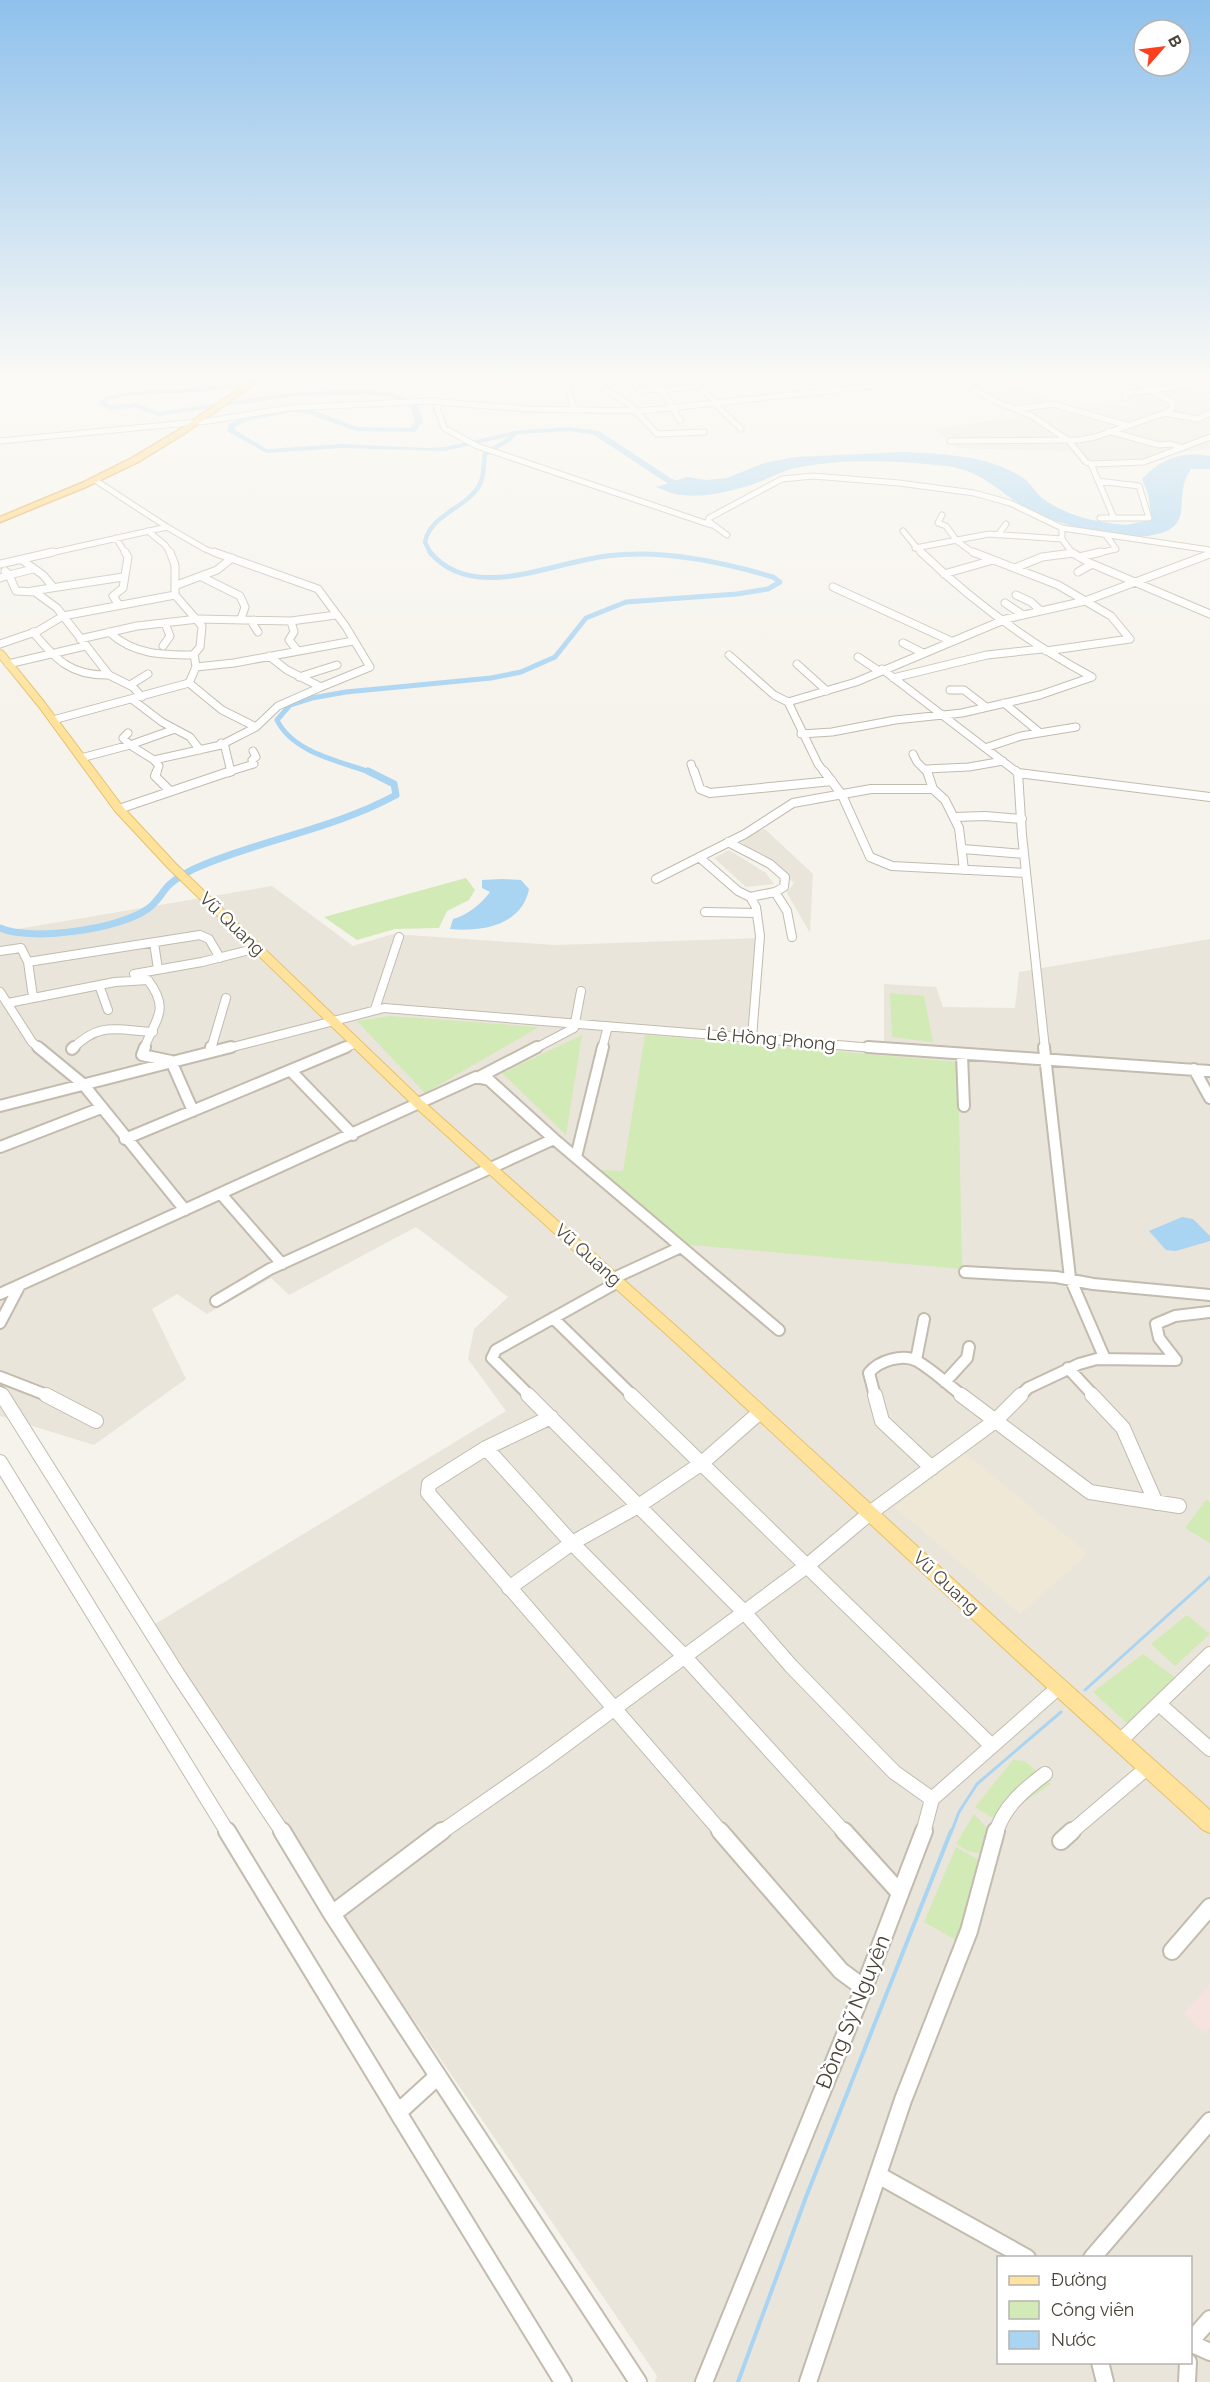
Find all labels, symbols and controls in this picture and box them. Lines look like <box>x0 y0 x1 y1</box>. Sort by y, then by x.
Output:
north arrow <box>1132 18 1192 78</box>
text: B <box>1164 32 1186 51</box>
street label: Vũ Quang <box>195 887 269 960</box>
street label: Lê Hồng Phong <box>706 1022 837 1055</box>
street label: Vũ Quang <box>551 1219 626 1290</box>
street label: Vũ Quang <box>909 1547 984 1618</box>
street label: Đồng Sỹ Nguyên <box>810 1931 895 2092</box>
legend <box>997 2256 1192 2364</box>
text: Đường <box>1051 2269 1107 2290</box>
text: Công viên <box>1051 2299 1134 2320</box>
text: Nước <box>1051 2329 1096 2350</box>

